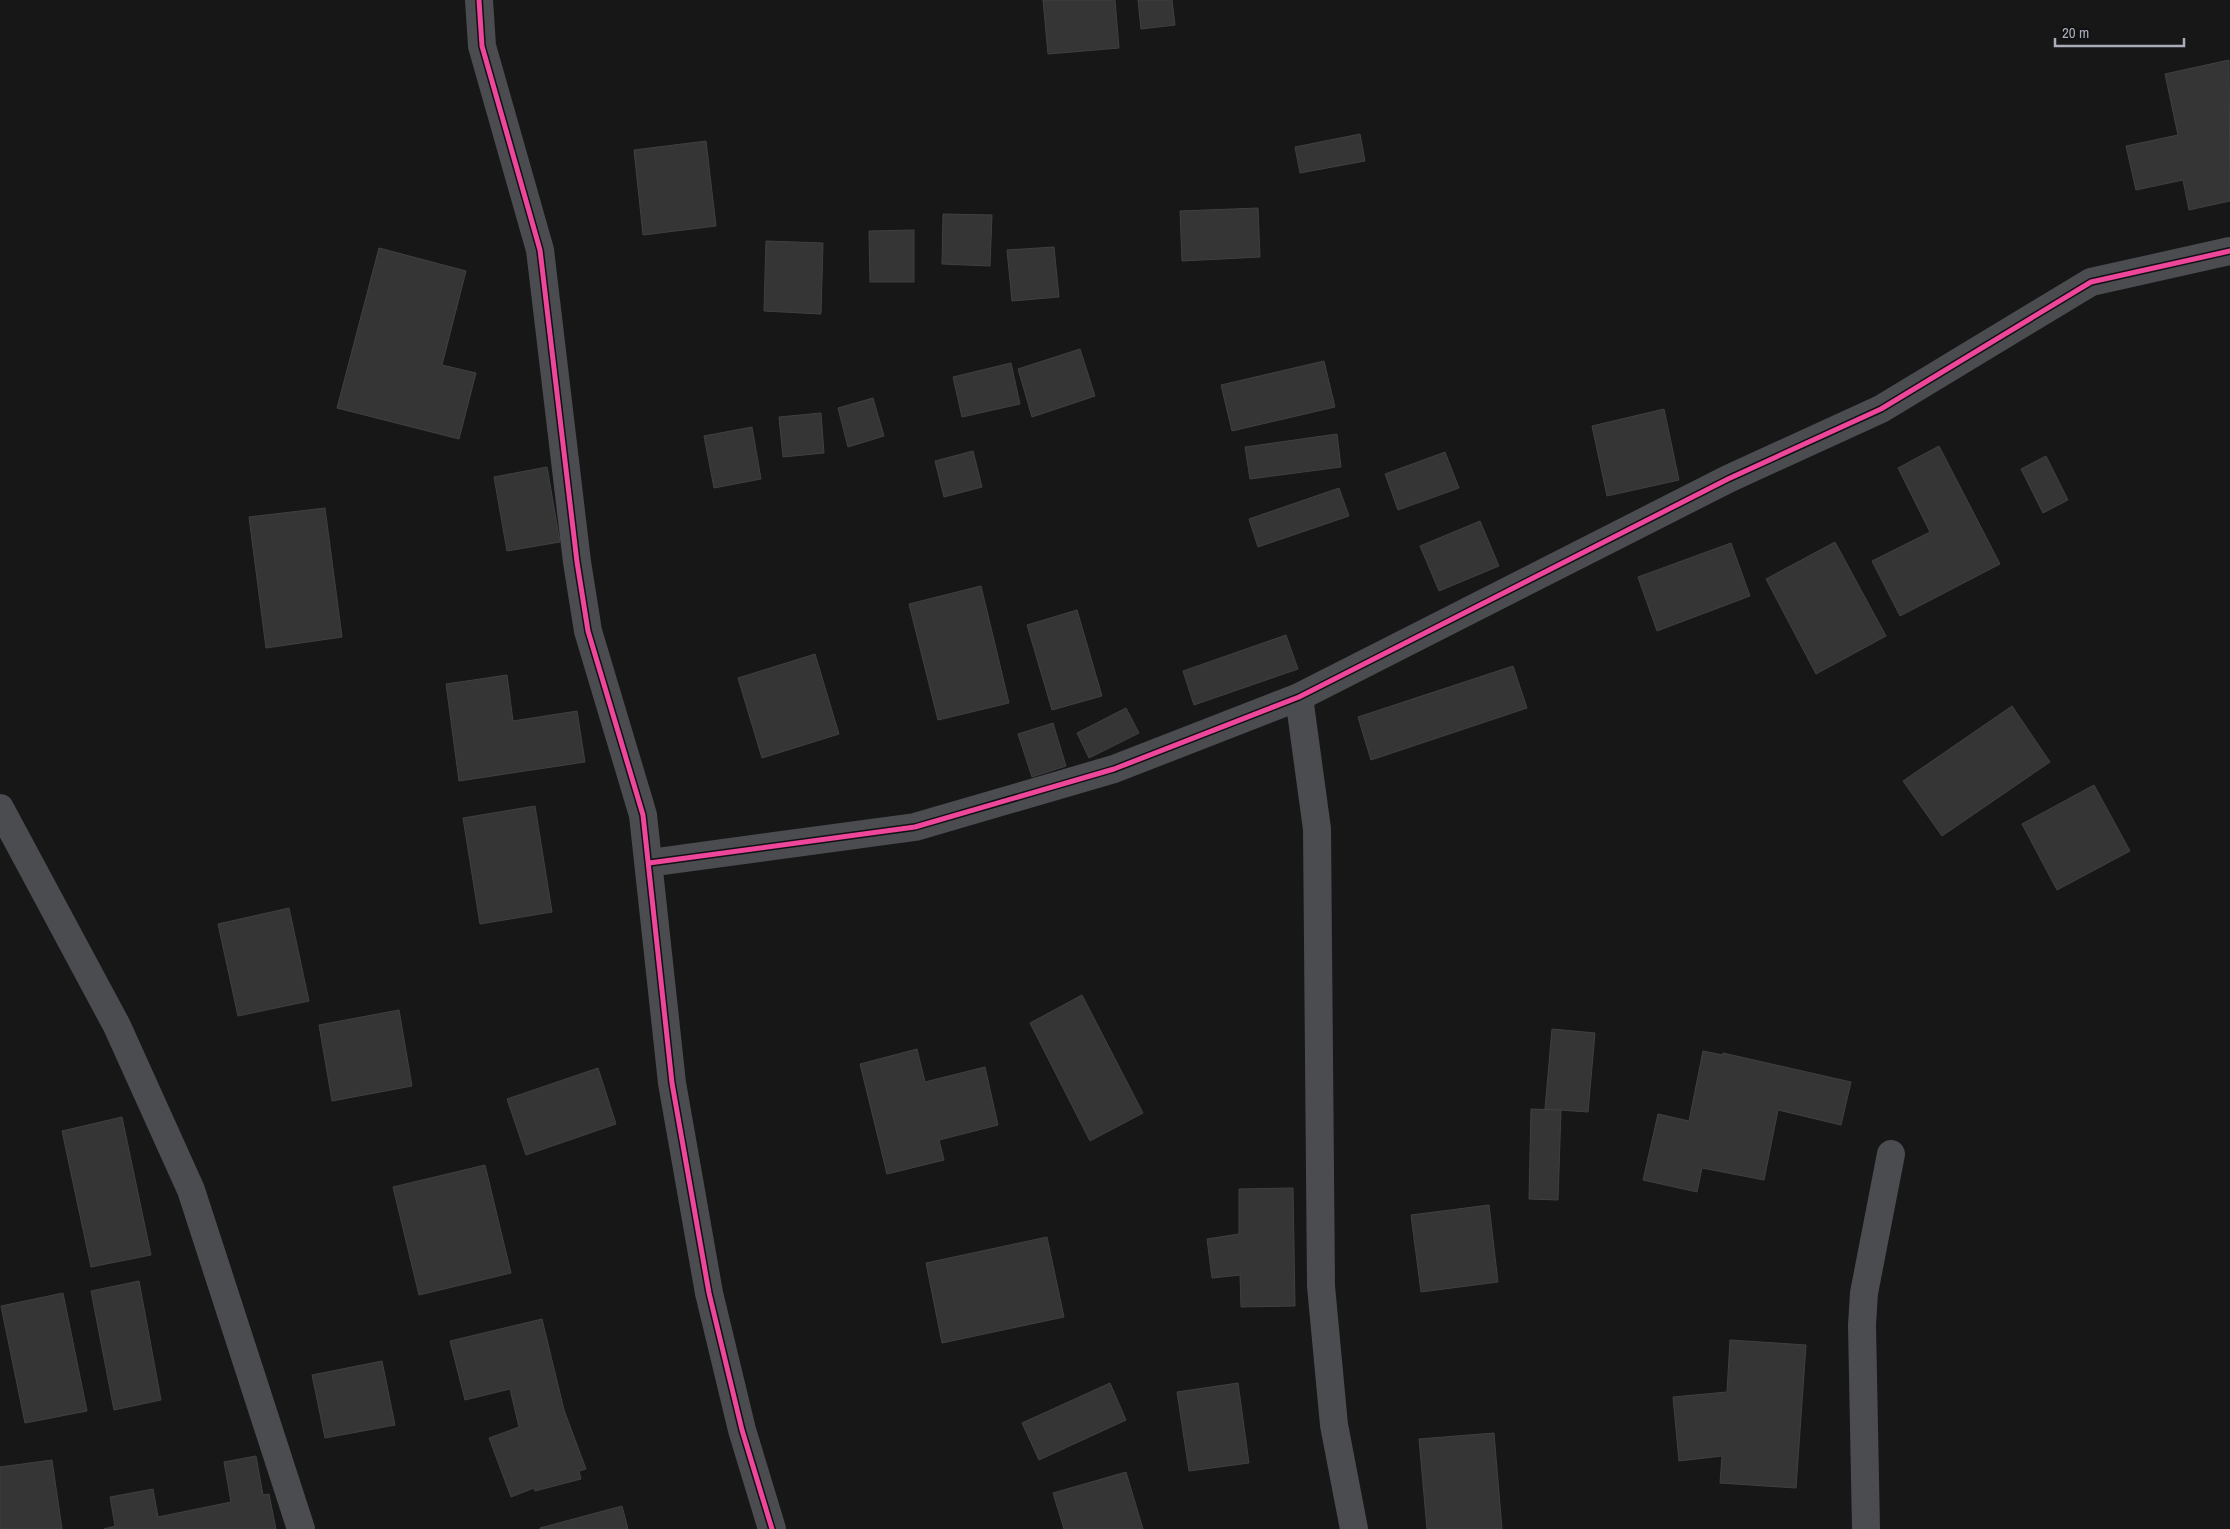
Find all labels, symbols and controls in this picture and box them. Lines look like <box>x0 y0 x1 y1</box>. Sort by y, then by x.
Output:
scale bar <box>2055 15 2184 47</box>
text: 20 m <box>2062 22 2089 43</box>

